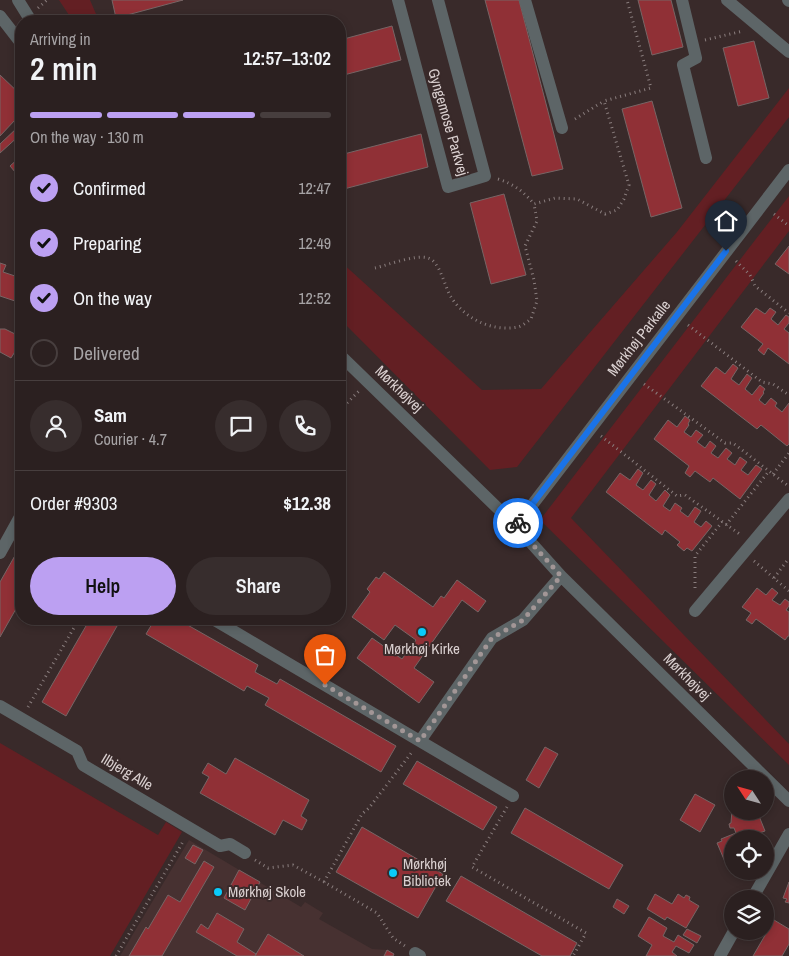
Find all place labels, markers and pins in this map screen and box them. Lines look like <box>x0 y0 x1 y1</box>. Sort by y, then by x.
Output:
pin <box>705 200 747 251</box>
marker: Mørkhøj Kirke <box>416 626 428 638</box>
pin <box>304 634 346 685</box>
place label: Mørkhøj Kirke <box>384 638 460 659</box>
place label: Mørkhøj Bibliotek <box>403 853 452 891</box>
marker: Mørkhøj Bibliotek <box>387 867 399 879</box>
place label: Mørkhøj Skole <box>228 881 306 902</box>
marker: Mørkhøj Skole <box>212 886 224 898</box>

